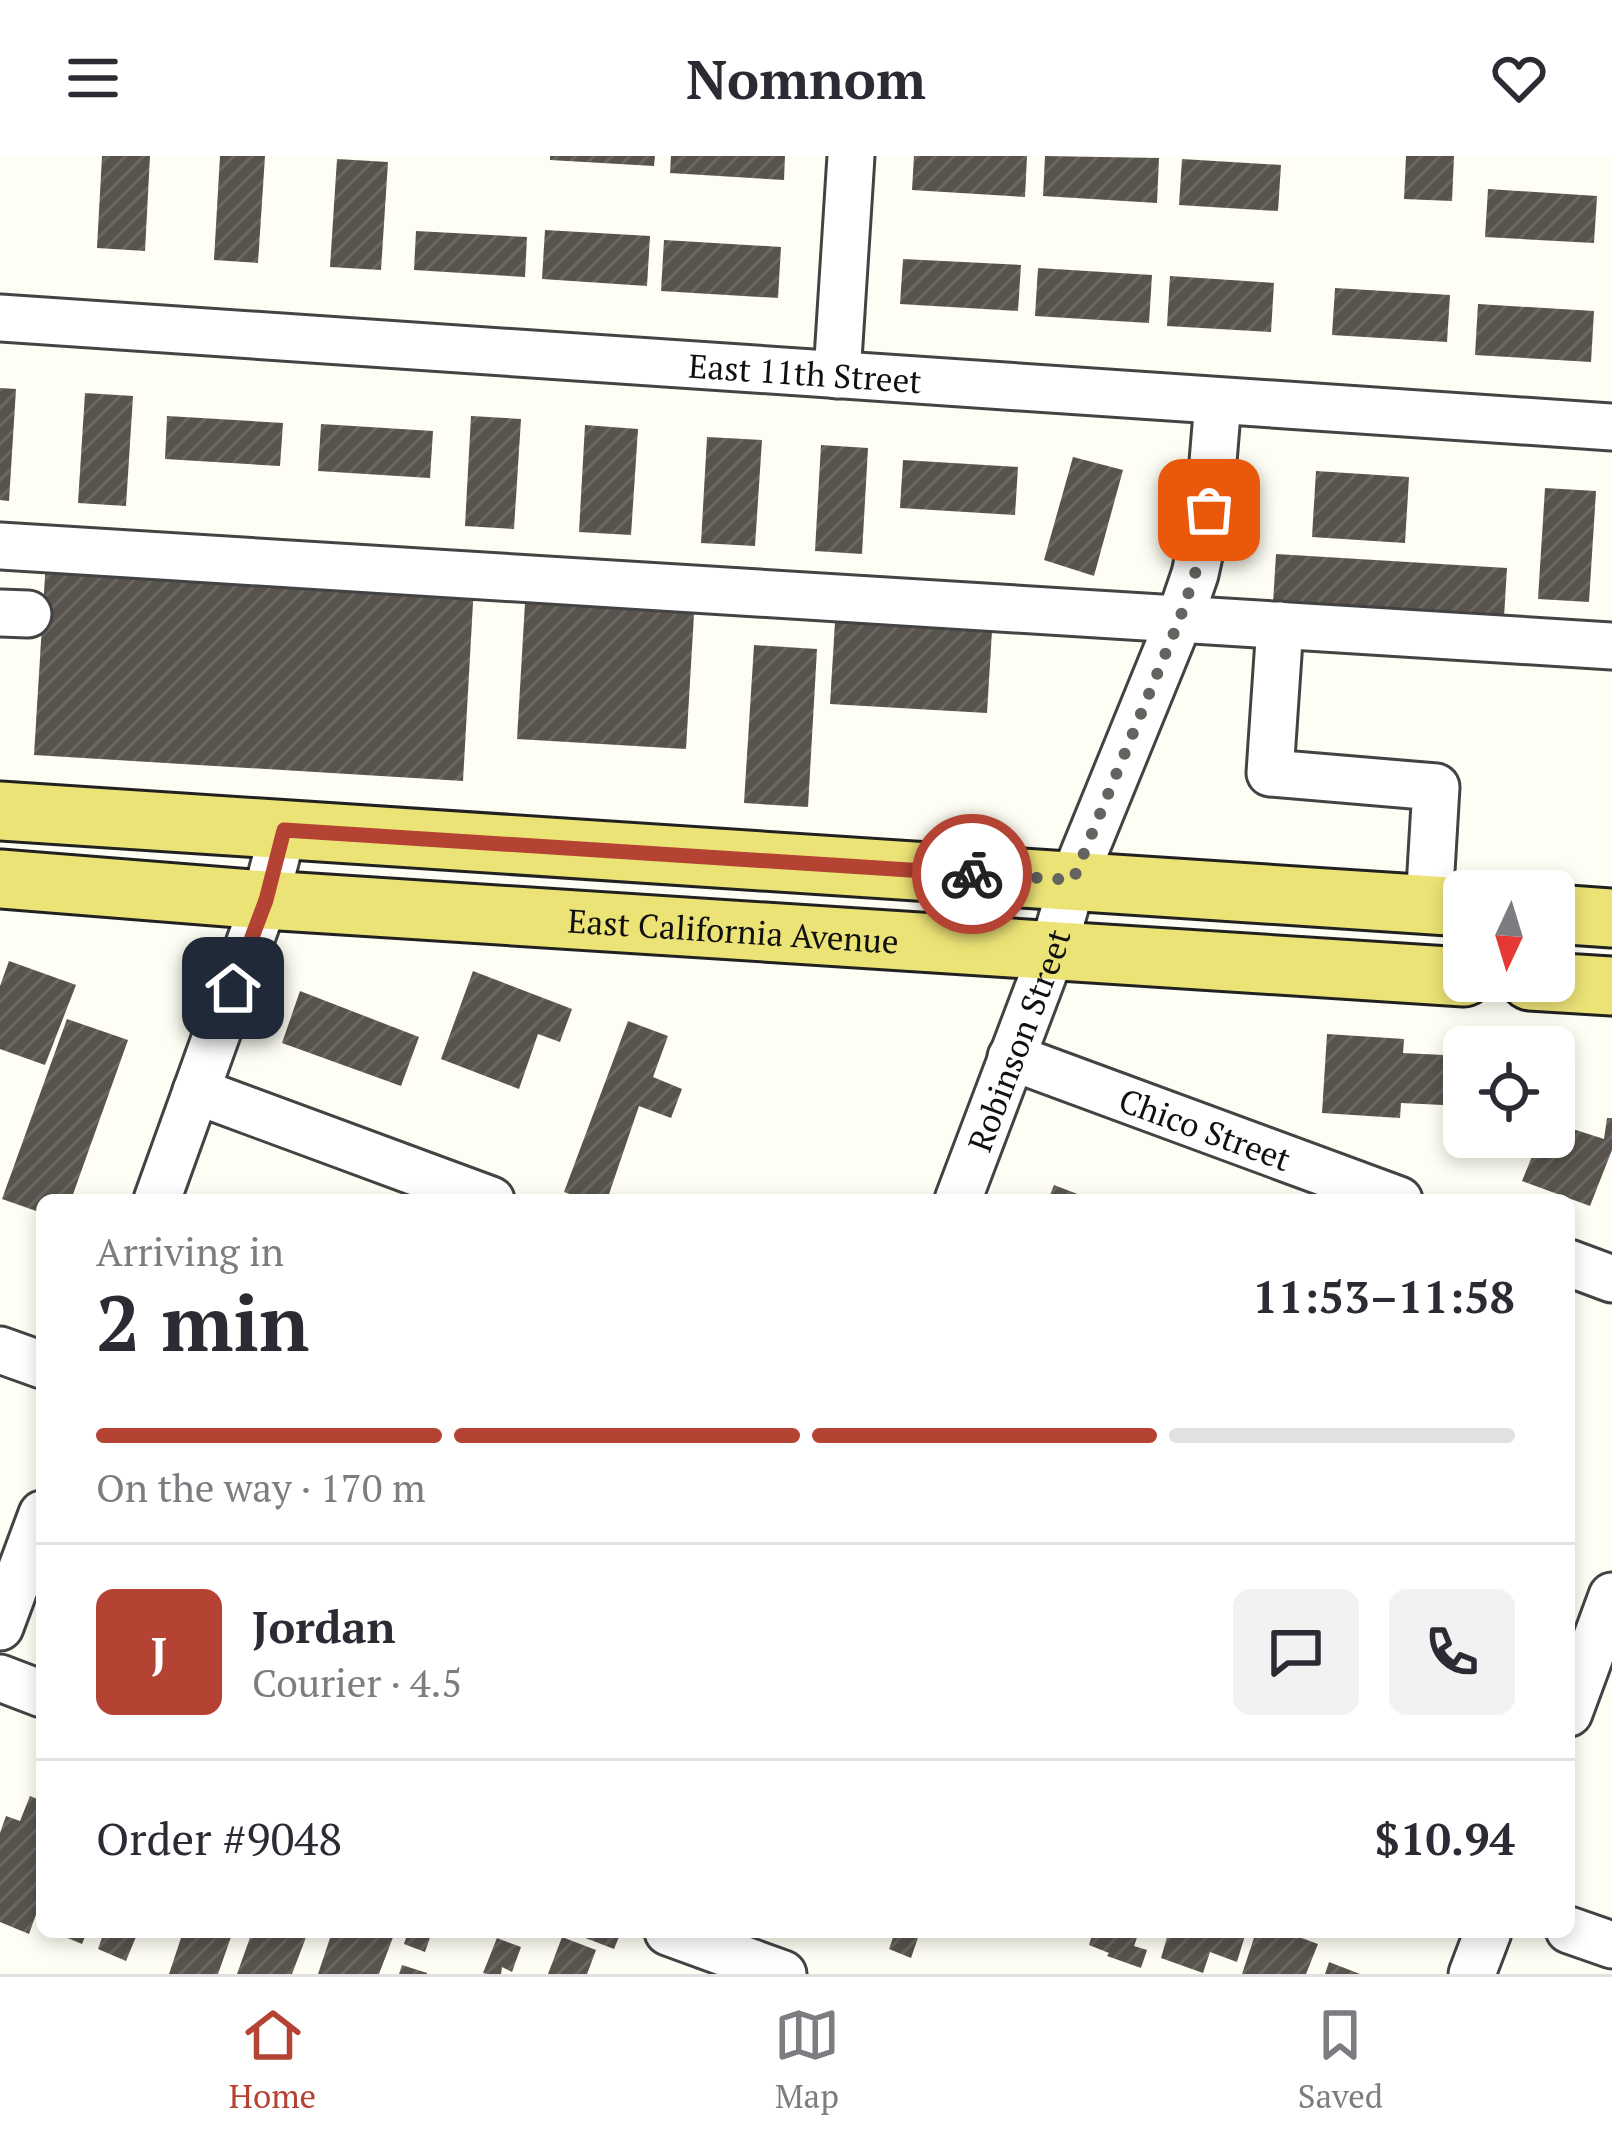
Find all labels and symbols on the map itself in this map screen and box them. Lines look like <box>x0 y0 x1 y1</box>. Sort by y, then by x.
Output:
street label: East 11th Street <box>687 343 923 402</box>
pin <box>1158 459 1260 561</box>
courier <box>912 814 1032 934</box>
north arrow <box>1443 870 1575 1002</box>
street label: East California Avenue <box>566 898 900 962</box>
street label: Robinson Street <box>957 924 1079 1157</box>
pin <box>182 937 284 1039</box>
street label: Chico Street <box>1113 1077 1297 1180</box>

